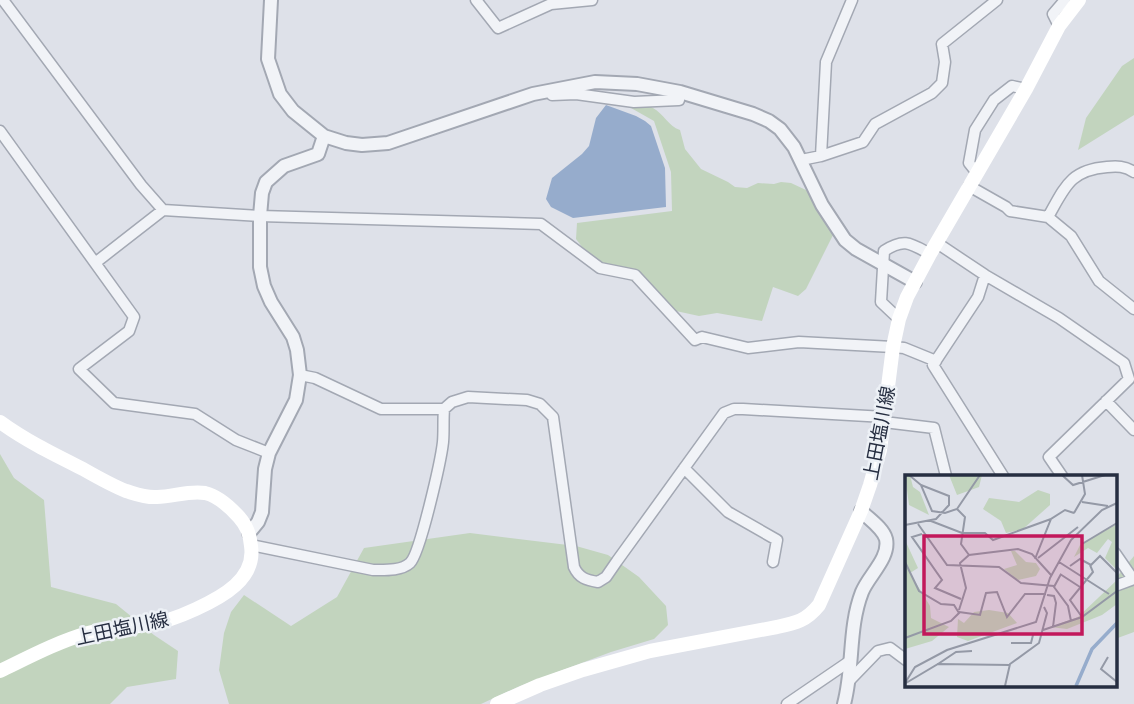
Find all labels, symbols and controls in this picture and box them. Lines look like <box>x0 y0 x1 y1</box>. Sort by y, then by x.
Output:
street label: 上田塩川線 <box>858 384 900 482</box>
inset map <box>905 475 1116 686</box>
street label: 上田塩川線 <box>73 606 171 650</box>

